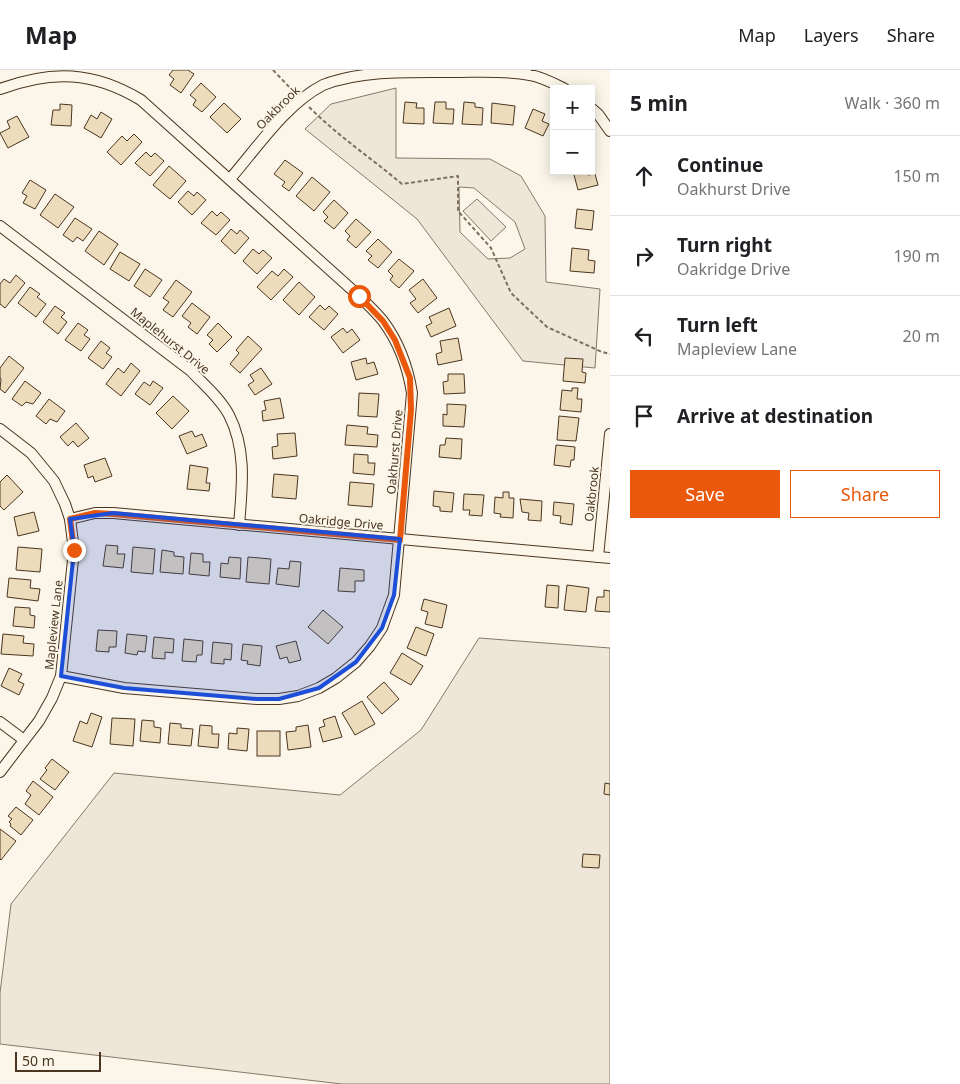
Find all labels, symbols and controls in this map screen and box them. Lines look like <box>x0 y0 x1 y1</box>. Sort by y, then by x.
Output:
text: Map <box>25 18 77 51</box>
text: Map <box>738 23 776 47</box>
text: Layers <box>804 23 859 47</box>
text: Share <box>887 23 935 47</box>
street label: Oakbrook <box>252 82 304 133</box>
map controls <box>550 85 595 175</box>
button: + <box>550 85 595 130</box>
text: 5 min <box>630 89 688 117</box>
text: Walk · 360 m <box>845 92 940 114</box>
button: − <box>550 130 595 175</box>
text: Continue <box>677 152 763 178</box>
icon: ahead <box>630 162 658 190</box>
text: 150 m <box>893 165 940 187</box>
text: Oakhurst Drive <box>677 178 791 200</box>
text: Turn right <box>677 232 772 258</box>
icon: right <box>630 242 658 270</box>
text: 190 m <box>893 245 940 267</box>
text: Oakridge Drive <box>677 258 790 280</box>
route start <box>348 285 371 308</box>
street label: Maplehurst Drive <box>127 303 214 378</box>
text: Turn left <box>677 312 758 338</box>
icon: left <box>630 322 658 350</box>
text: 20 m <box>903 325 940 347</box>
text: Mapleview Lane <box>677 338 797 360</box>
icon: arrive <box>630 402 658 430</box>
text: Arrive at destination <box>677 403 873 429</box>
street label: Oakhurst Drive <box>382 409 407 495</box>
street label: Oakbrook <box>580 465 603 522</box>
button: Save <box>630 470 780 518</box>
button: Share <box>790 470 940 518</box>
street label: Oakridge Drive <box>298 509 384 534</box>
route end <box>63 539 86 562</box>
street label: Mapleview Lane <box>40 579 67 671</box>
scale bar <box>15 1049 101 1072</box>
text: 50 m <box>22 1051 55 1070</box>

